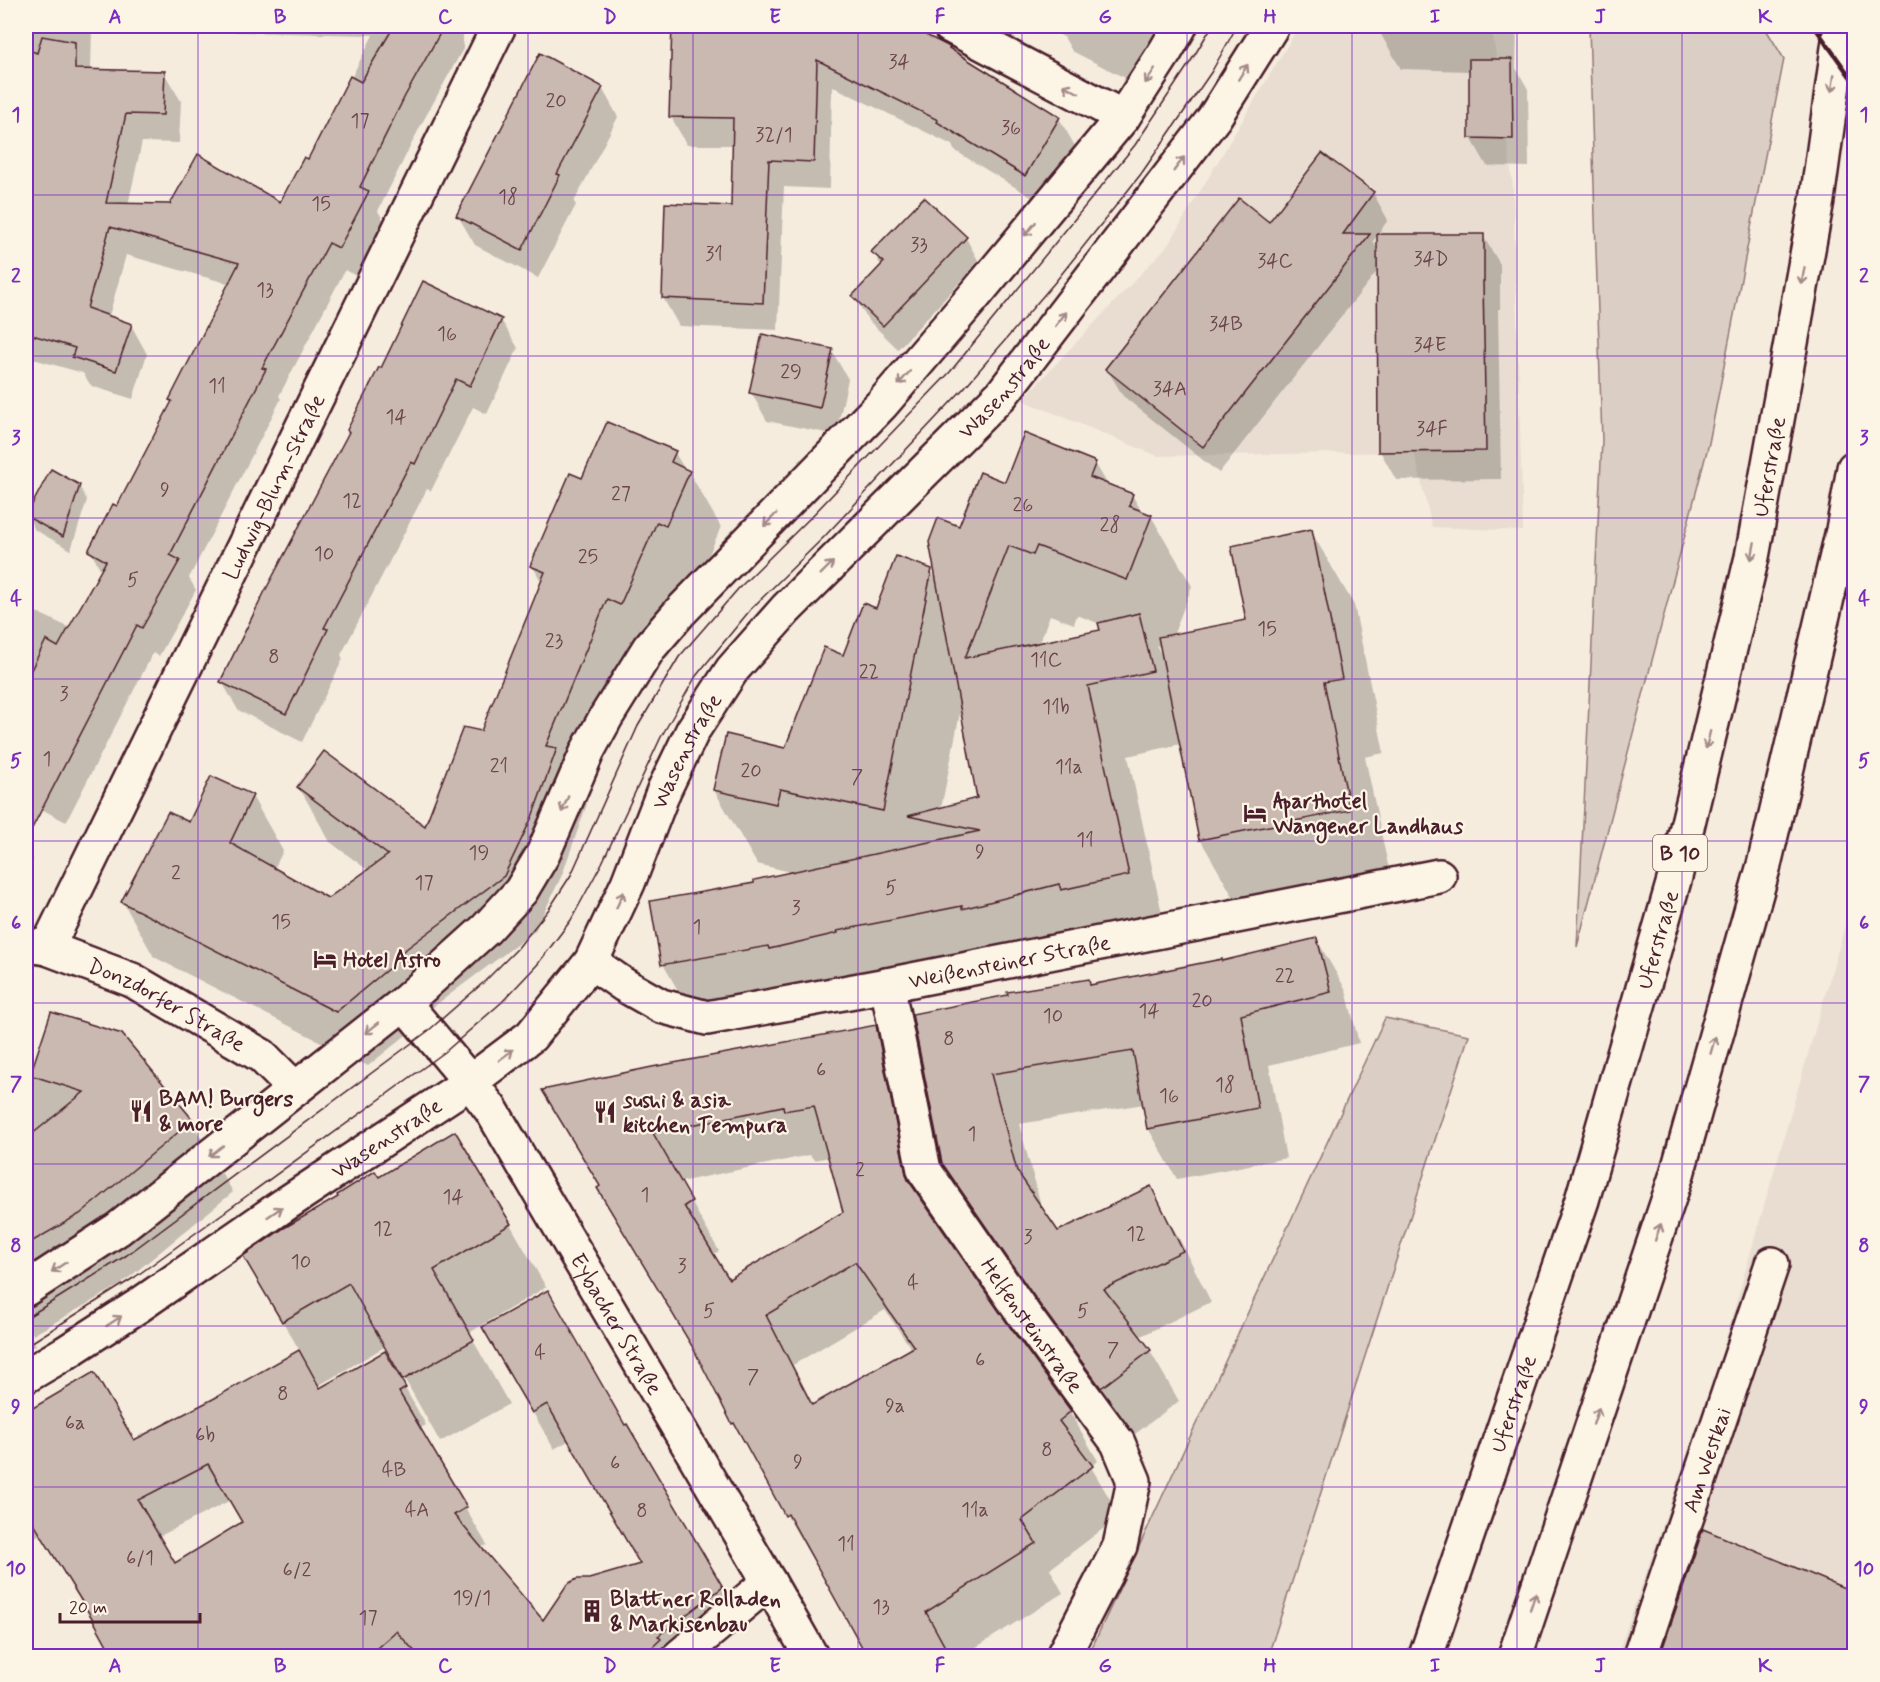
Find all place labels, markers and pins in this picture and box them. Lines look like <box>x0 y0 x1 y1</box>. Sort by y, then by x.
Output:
place label: Aparthotel Wangener Landhaus <box>1272 788 1464 844</box>
hotel icon: Aparthotel Wangener Landhaus <box>1242 800 1268 826</box>
hotel icon: Hotel Astro <box>312 946 338 972</box>
place label: Hotel Astro <box>343 947 441 975</box>
place label: BAM! Burgers & more <box>159 1086 294 1139</box>
place label: sushi & asia kitchen Tempura <box>622 1087 787 1140</box>
restaurant icon: BAM! Burgers & more <box>128 1098 154 1124</box>
restaurant icon: sushi & asia kitchen Tempura <box>592 1099 618 1125</box>
place label: Blattner Rolladen & Markisenbau <box>610 1586 781 1639</box>
building icon: Blattner Rolladen & Markisenbau <box>579 1598 605 1624</box>

